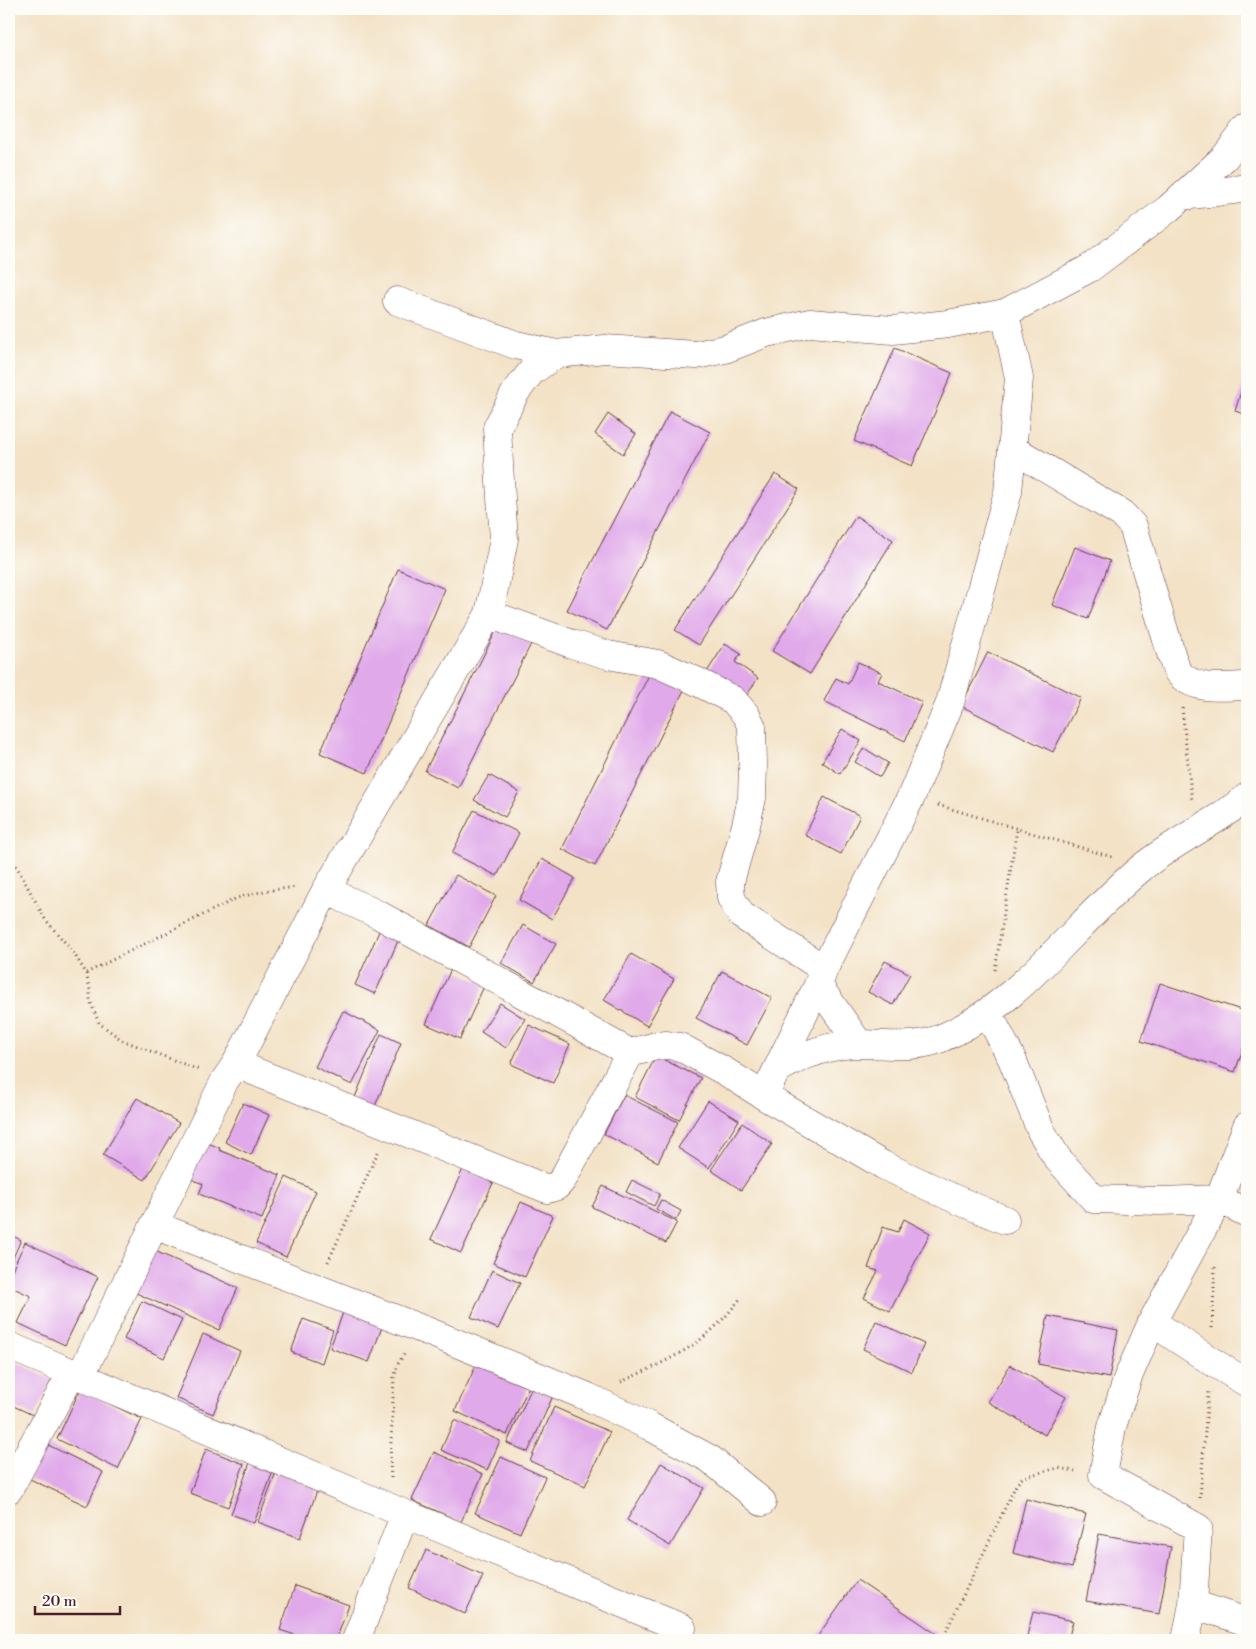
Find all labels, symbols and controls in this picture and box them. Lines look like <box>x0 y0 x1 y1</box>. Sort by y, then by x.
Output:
scale bar <box>35 1584 120 1616</box>
text: 20 m <box>42 1592 77 1611</box>

